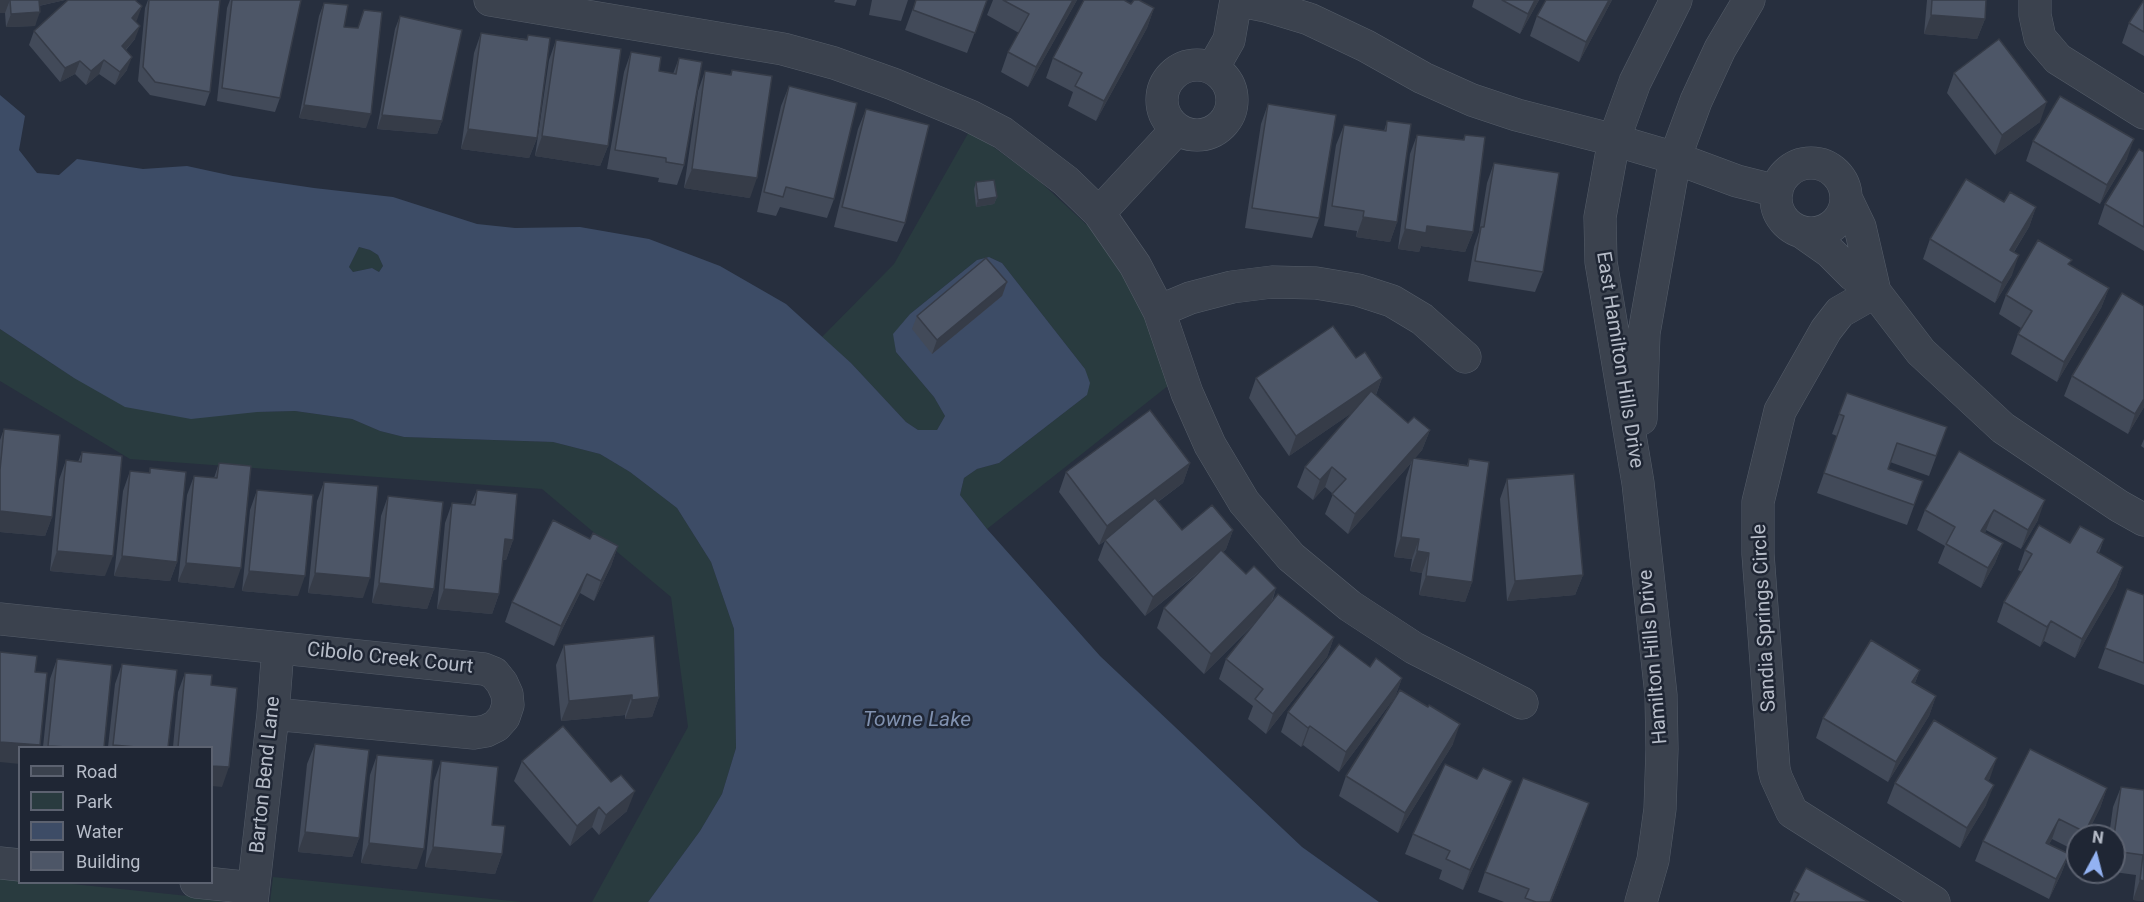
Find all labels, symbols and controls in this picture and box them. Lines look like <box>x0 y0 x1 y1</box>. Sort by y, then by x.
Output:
street label: East Hamilton Hills Drive <box>1590 250 1648 470</box>
street label: Sandia Springs Circle <box>1748 523 1782 713</box>
street label: Hamilton Hills Drive <box>1634 569 1674 745</box>
street label: Cibolo Creek Court <box>306 638 474 680</box>
street label: Barton Bend Lane <box>246 695 286 855</box>
water label: Towne Lake <box>863 708 971 734</box>
legend <box>18 746 213 884</box>
text: Road <box>76 761 117 782</box>
text: Park <box>76 791 112 812</box>
text: Water <box>76 821 123 842</box>
north arrow <box>2066 824 2126 884</box>
text: N <box>2091 828 2105 848</box>
text: Building <box>76 851 140 872</box>

